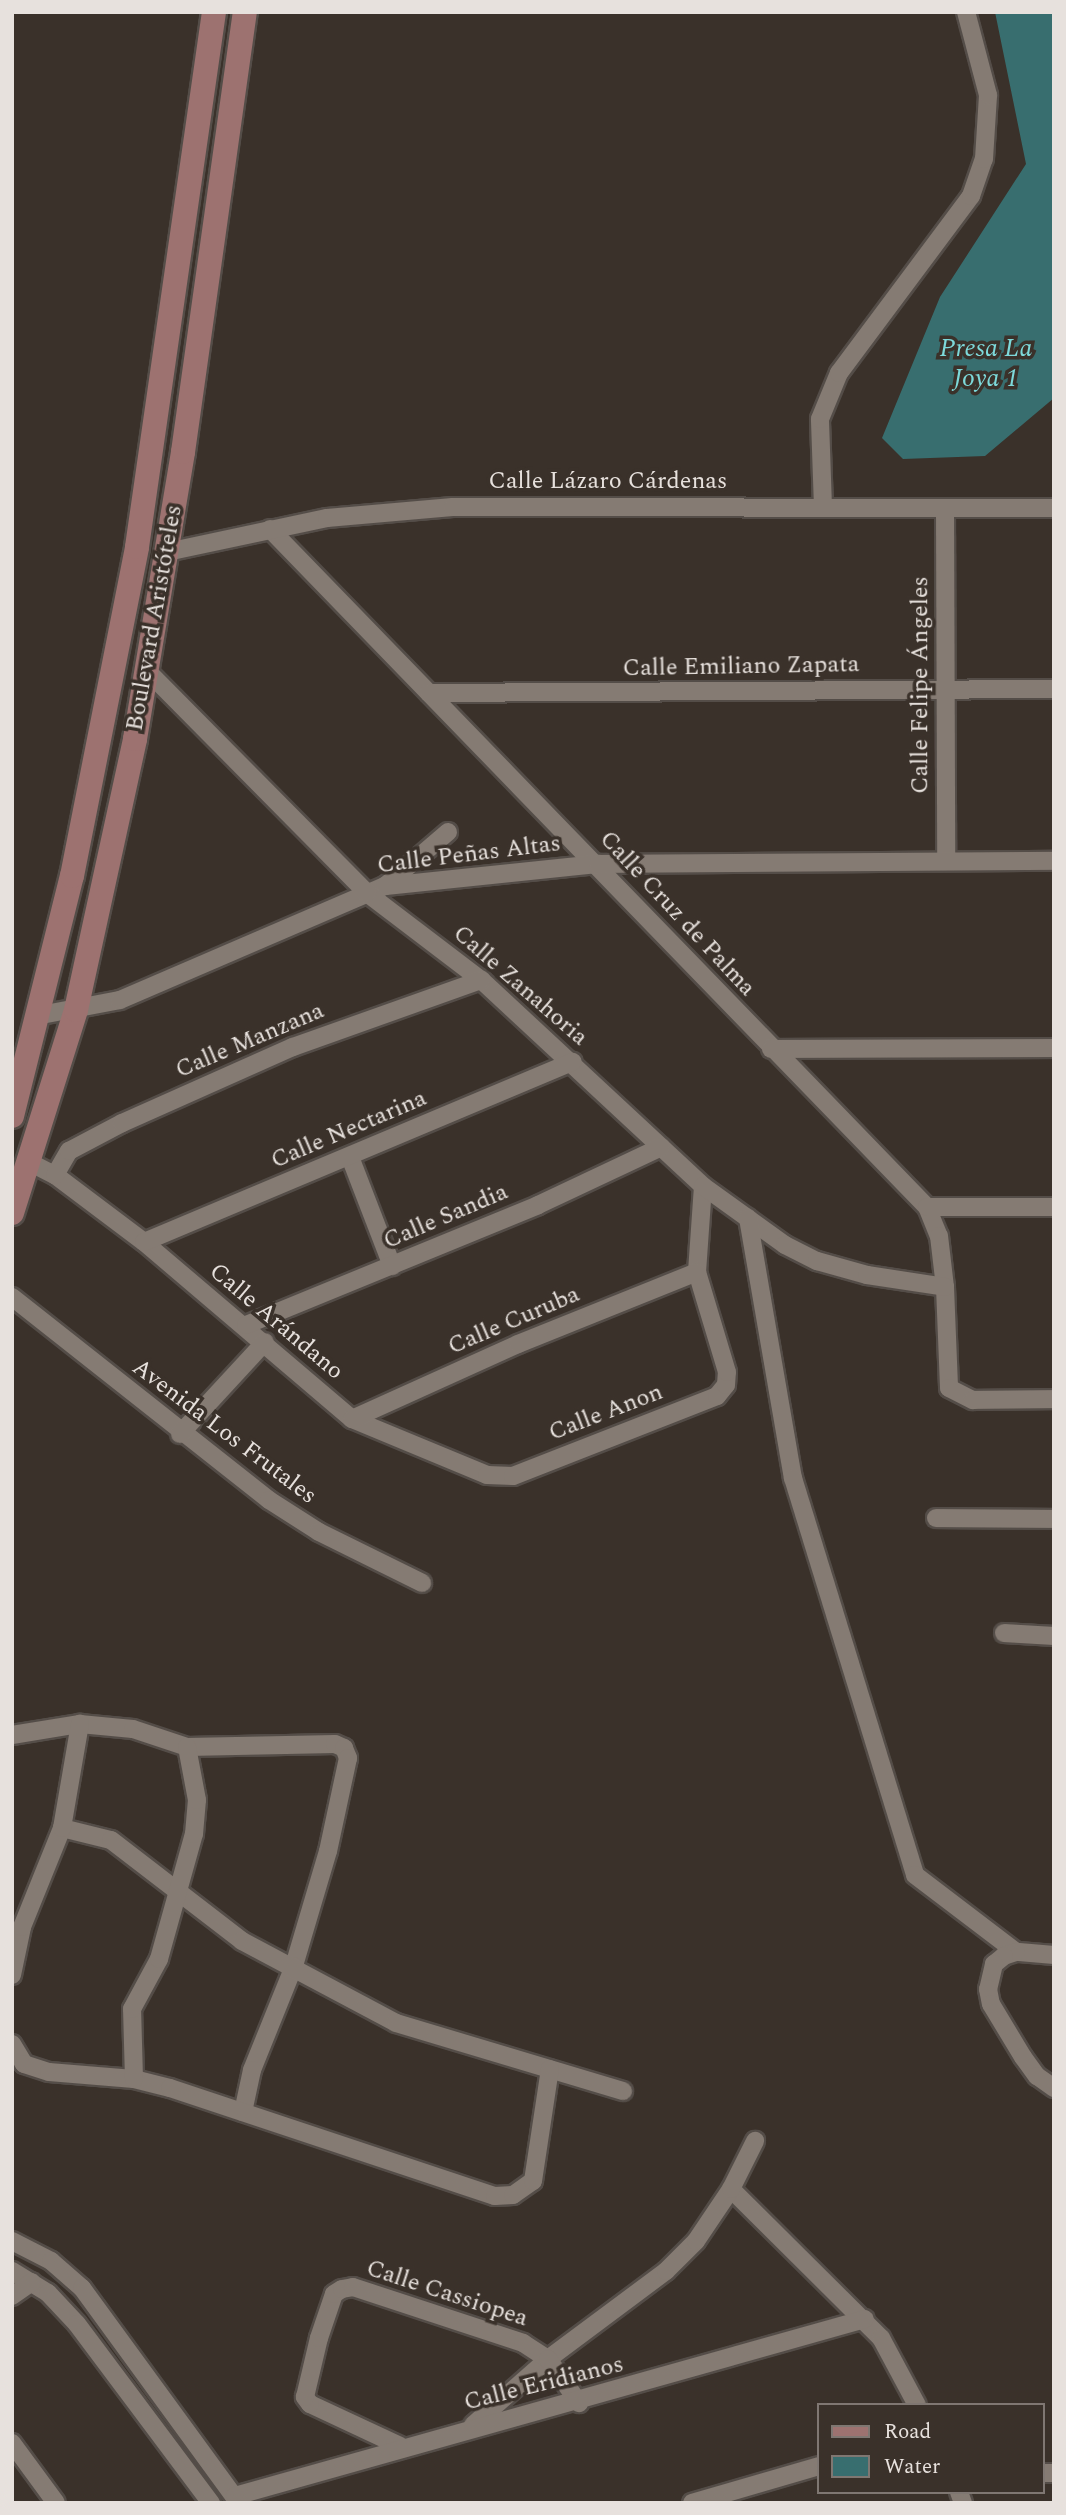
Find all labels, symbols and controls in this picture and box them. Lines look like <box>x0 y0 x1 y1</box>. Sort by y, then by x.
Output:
water label: Presa La Joya 1 <box>940 333 1032 394</box>
street label: Calle Lázaro Cárdenas <box>489 468 727 496</box>
street label: Boulevard Aristóteles <box>121 503 189 733</box>
street label: Calle Felipe Ángeles <box>907 576 935 794</box>
street label: Calle Emiliano Zapata <box>622 651 860 683</box>
street label: Calle Cruz de Palma <box>593 825 761 1003</box>
street label: Calle Peñas Altas <box>376 829 562 881</box>
street label: Calle Zanahoria <box>447 920 593 1052</box>
street label: Calle Manzana <box>172 997 328 1085</box>
street label: Calle Nectarina <box>267 1084 431 1176</box>
street label: Calle Sandia <box>379 1178 513 1256</box>
street label: Calle Arándano <box>203 1258 349 1386</box>
street label: Calle Curuba <box>444 1280 584 1362</box>
street label: Avenida Los Frutales <box>126 1353 322 1511</box>
street label: Calle Anon <box>545 1378 667 1448</box>
street label: Calle Cassiopea <box>363 2254 531 2334</box>
street label: Calle Eridianos <box>461 2350 627 2418</box>
legend <box>818 2403 1045 2494</box>
text: Road <box>884 2416 931 2448</box>
text: Water <box>884 2451 940 2483</box>

